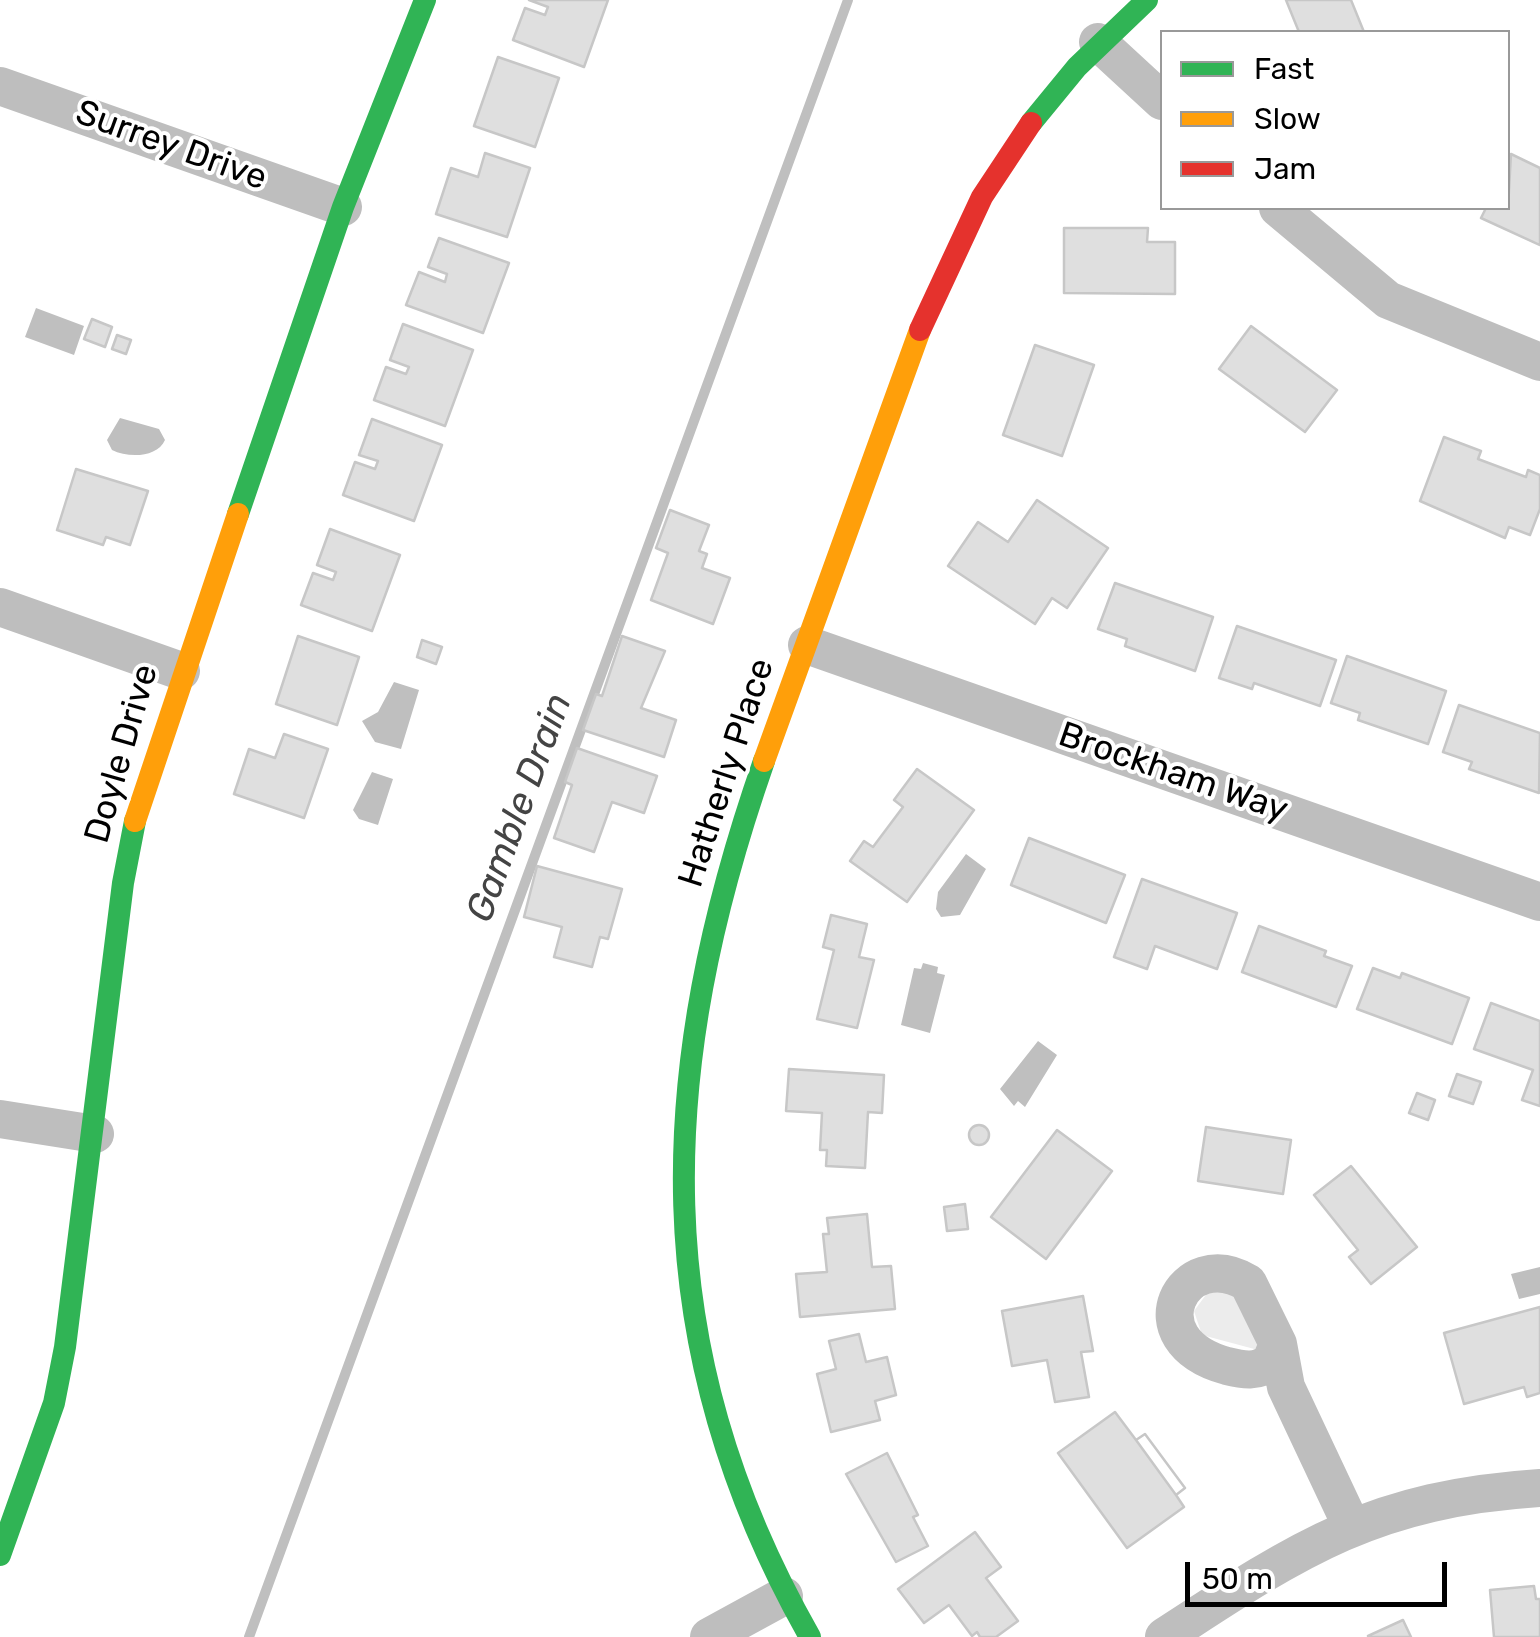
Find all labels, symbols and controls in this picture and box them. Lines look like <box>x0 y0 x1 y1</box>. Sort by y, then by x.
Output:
legend <box>1160 30 1510 210</box>
text: Fast <box>1254 51 1314 87</box>
street label: Surrey Drive <box>70 92 272 200</box>
text: Slow <box>1254 101 1321 137</box>
text: Jam <box>1254 151 1316 187</box>
street label: Hatherly Place <box>670 653 784 893</box>
street label: Doyle Drive <box>76 660 168 848</box>
water label: Gamble Drain <box>458 688 582 928</box>
street label: Brockham Way <box>1053 714 1293 832</box>
scale bar <box>1190 1542 1452 1604</box>
text: 50 m <box>1202 1561 1273 1597</box>

